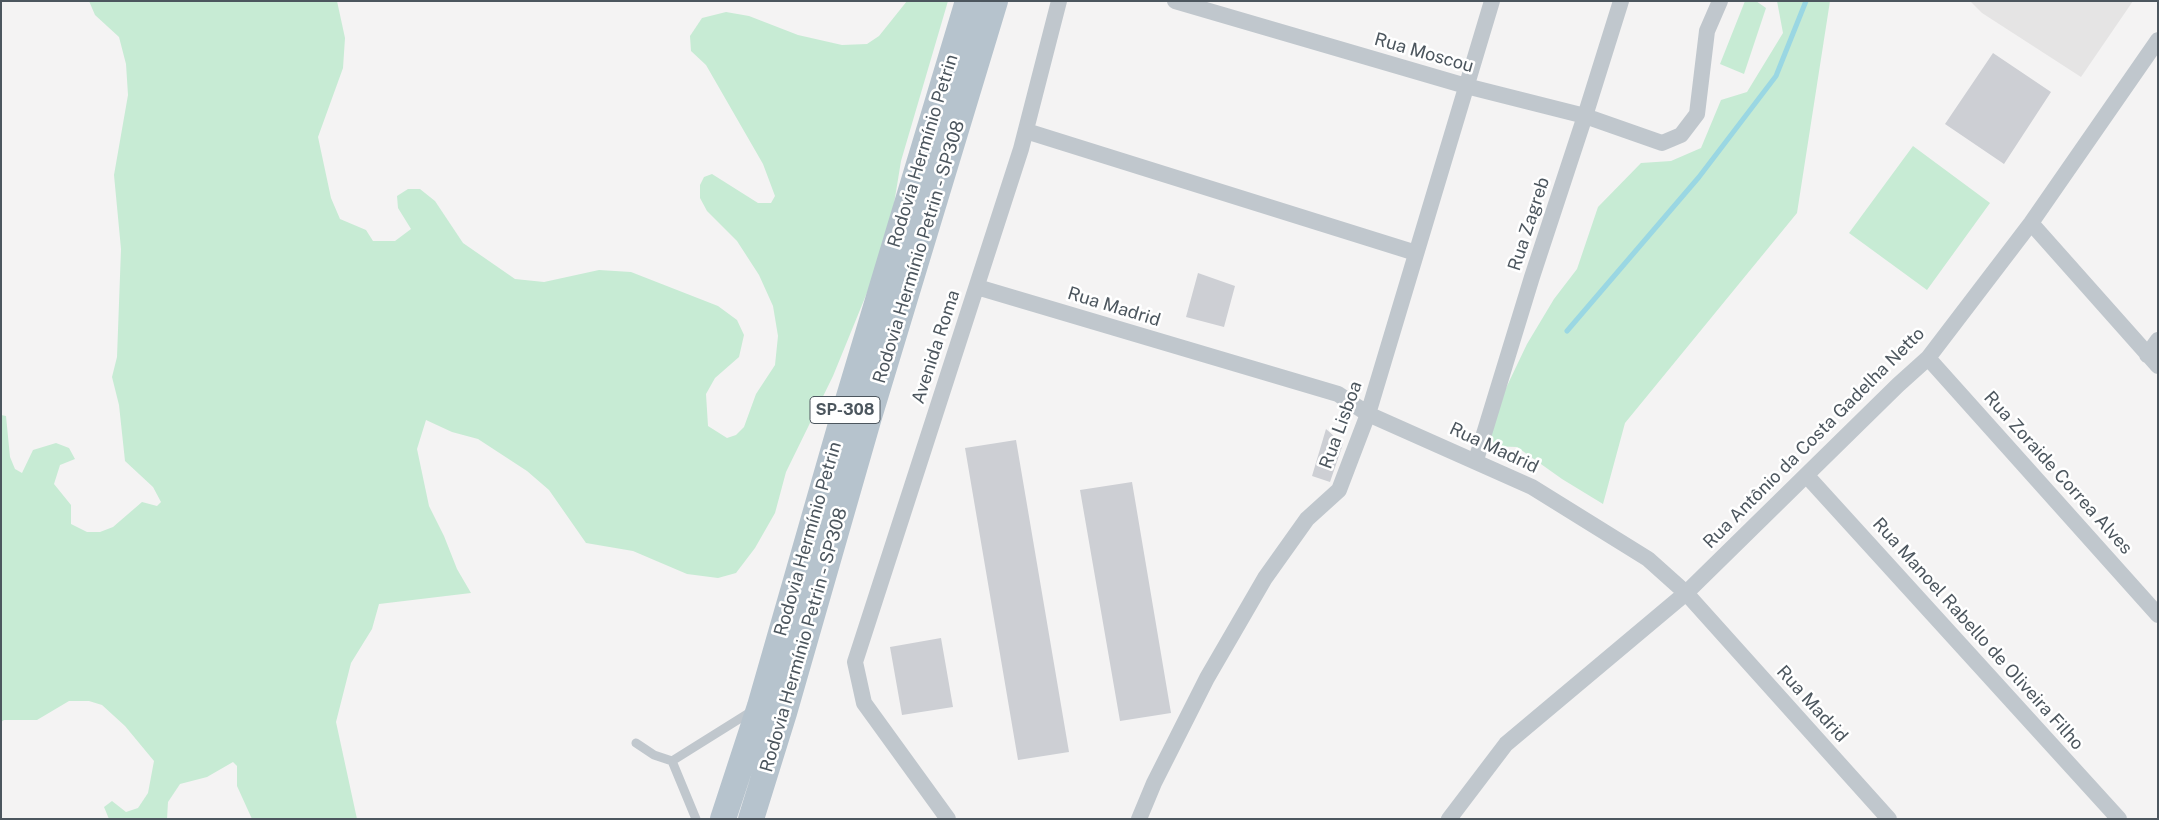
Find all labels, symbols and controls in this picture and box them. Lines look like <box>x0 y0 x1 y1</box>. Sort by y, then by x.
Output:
street label: Rua Moscou <box>1372 29 1476 77</box>
street label: Rodovia Hermínio Petrin <box>883 52 963 250</box>
street label: Rodovia Hermínio Petrin - SP308 <box>869 118 969 386</box>
street label: Rua Zagreb <box>1504 174 1554 274</box>
street label: Rua Madrid <box>1065 283 1163 331</box>
street label: Avenida Roma <box>907 287 965 407</box>
street label: Rua Antônio da Costa Gadelha Netto <box>1699 323 1929 553</box>
street label: Rua Lisboa <box>1315 378 1367 472</box>
street label: Rua Zoraide Correa Alves <box>1979 387 2137 559</box>
road number: SP-308 <box>810 396 880 424</box>
street label: Rua Madrid <box>1446 418 1542 478</box>
street label: Rodovia Hermínio Petrin <box>770 439 846 639</box>
street label: Rodovia Hermínio Petrin - SP308 <box>756 505 852 775</box>
street label: Rua Manoel Rabello de Oliveira Filho <box>1868 513 2088 755</box>
street label: Rua Madrid <box>1772 661 1852 747</box>

